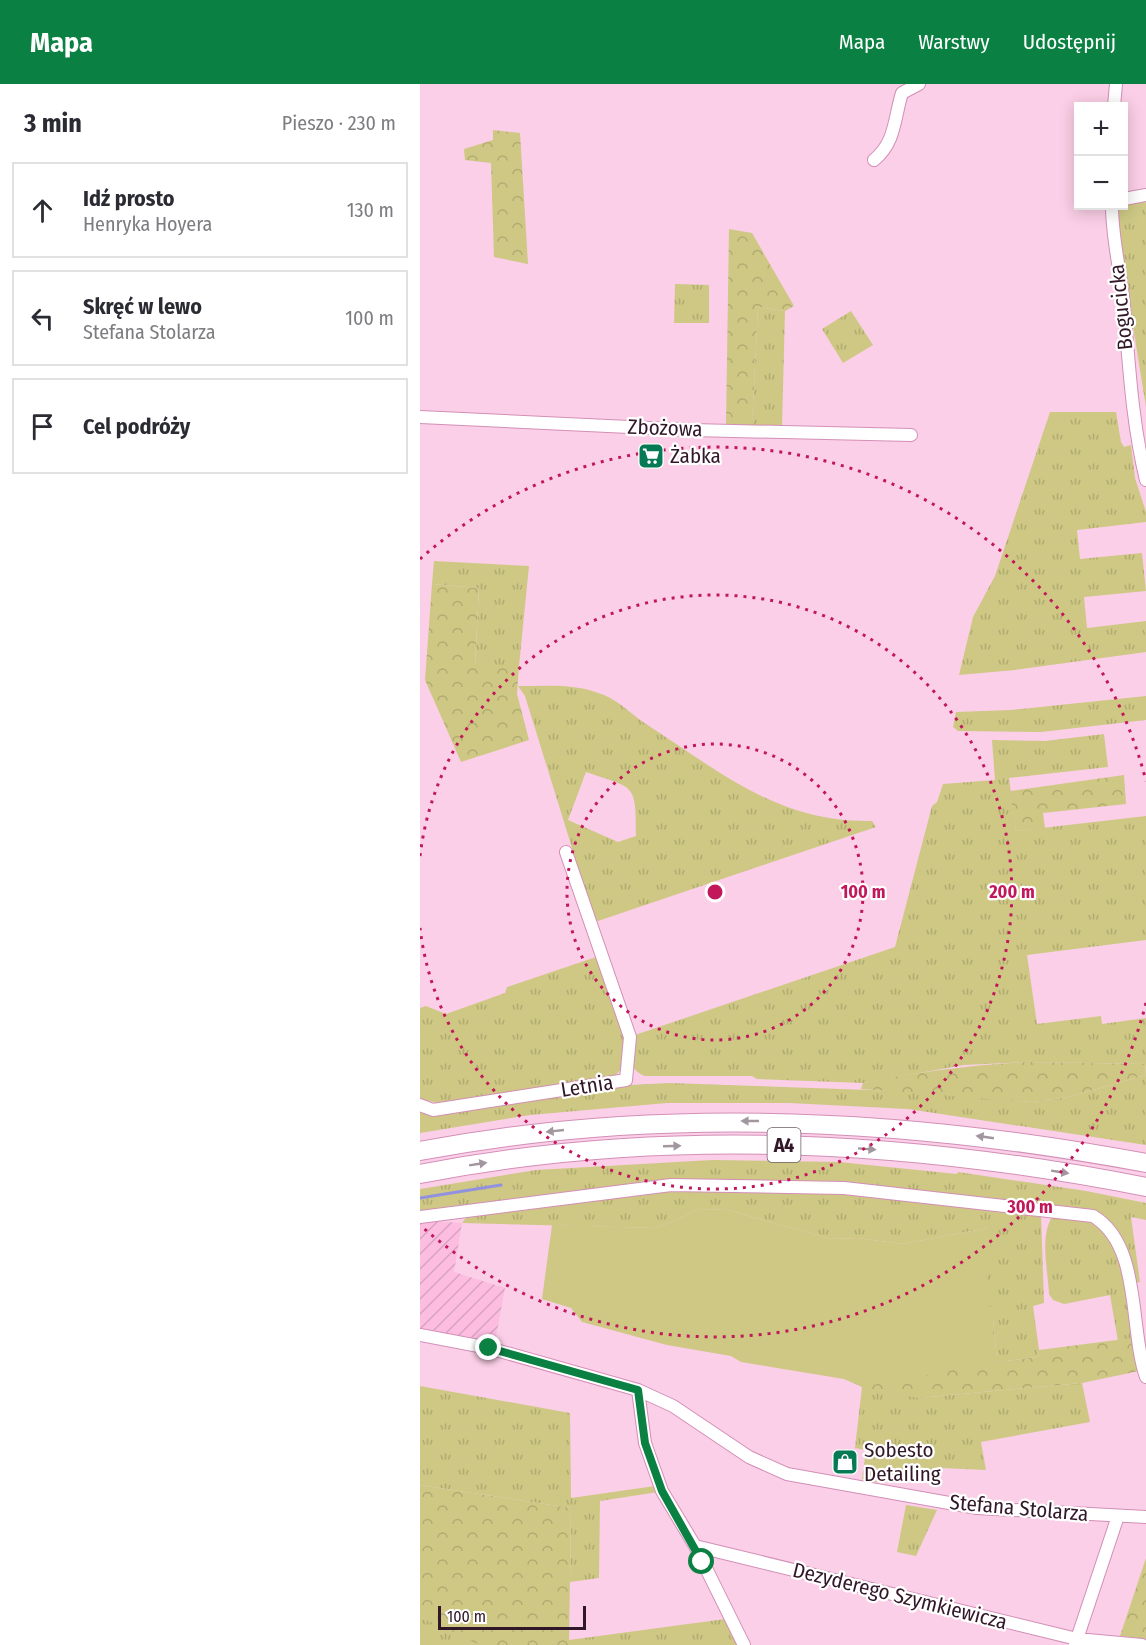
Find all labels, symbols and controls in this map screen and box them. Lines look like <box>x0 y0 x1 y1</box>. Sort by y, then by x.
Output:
text: Mapa <box>30 26 93 59</box>
text: Mapa <box>839 29 885 55</box>
text: Warstwy <box>918 29 990 55</box>
text: Udostępnij <box>1023 29 1116 55</box>
map controls <box>1074 102 1128 210</box>
button: + <box>1074 102 1128 156</box>
text: 3 min <box>24 108 82 139</box>
text: Pieszo · 230 m <box>282 111 396 135</box>
button: − <box>1074 156 1128 210</box>
text: Idź prosto <box>83 185 175 212</box>
icon: ahead <box>26 194 59 227</box>
text: 130 m <box>347 198 394 222</box>
text: Henryka Hoyera <box>83 212 212 236</box>
street label: Bogucicka <box>1104 263 1138 351</box>
text: Skręć w lewo <box>83 293 202 320</box>
icon: left <box>26 302 59 335</box>
text: 100 m <box>345 306 394 330</box>
text: Stefana Stolarza <box>83 320 215 344</box>
icon: arrive <box>26 410 59 443</box>
text: Cel podróży <box>83 413 190 440</box>
street label: Zbożowa <box>627 414 703 442</box>
supermarket icon: Żabka <box>636 441 666 471</box>
place label: Żabka <box>670 443 721 469</box>
text: 100 m <box>841 881 885 903</box>
text: 200 m <box>988 881 1035 903</box>
centre of rings <box>705 882 725 902</box>
street label: Letnia <box>559 1069 615 1103</box>
one-way arrow <box>740 1116 759 1126</box>
one-way arrow <box>546 1126 565 1136</box>
road number: A4 <box>768 1128 800 1162</box>
one-way arrow <box>975 1132 994 1142</box>
one-way arrow <box>662 1141 681 1150</box>
one-way arrow <box>857 1144 876 1153</box>
one-way arrow <box>468 1160 487 1169</box>
one-way arrow <box>1051 1167 1070 1176</box>
text: 300 m <box>1006 1196 1053 1218</box>
route end <box>475 1334 501 1360</box>
place label: Sobesto Detailing <box>864 1437 941 1487</box>
shop icon: Sobesto Detailing <box>830 1447 860 1477</box>
street label: Stefana Stolarza <box>949 1489 1089 1527</box>
route start <box>688 1548 714 1574</box>
street label: Dezyderego Szymkiewicza <box>790 1557 1010 1635</box>
scale bar <box>438 1603 586 1630</box>
text: 100 m <box>447 1607 486 1626</box>

